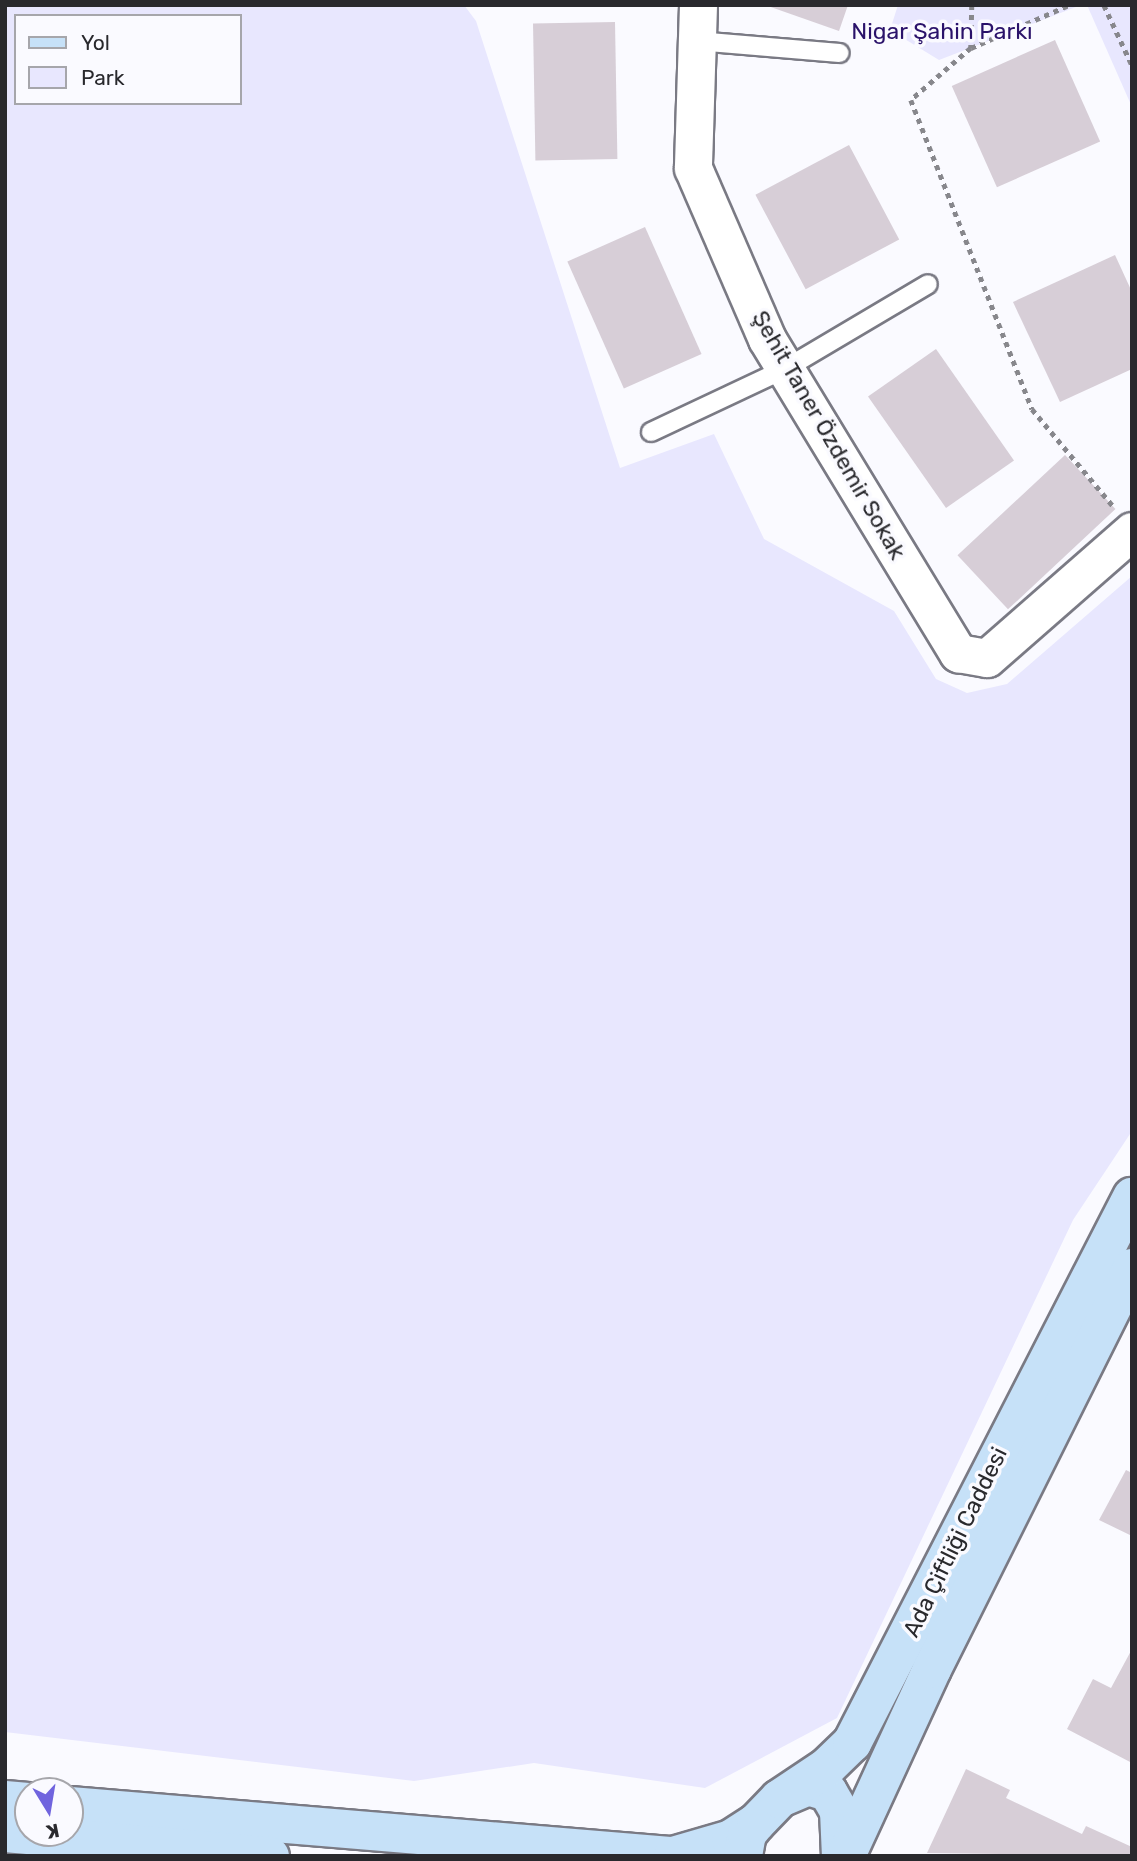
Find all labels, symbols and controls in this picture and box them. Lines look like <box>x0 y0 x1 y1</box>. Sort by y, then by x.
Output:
legend <box>14 14 242 105</box>
park label: Nigar Şahin Parkı <box>851 17 1033 45</box>
text: Yol <box>81 30 110 55</box>
text: Park <box>81 65 125 90</box>
street label: Şehit Taner Özdemir Sokak <box>746 305 912 565</box>
street label: Ada Çiftliği Caddesi <box>897 1443 1013 1641</box>
north arrow <box>14 1777 84 1847</box>
text: K <box>44 1819 61 1844</box>

